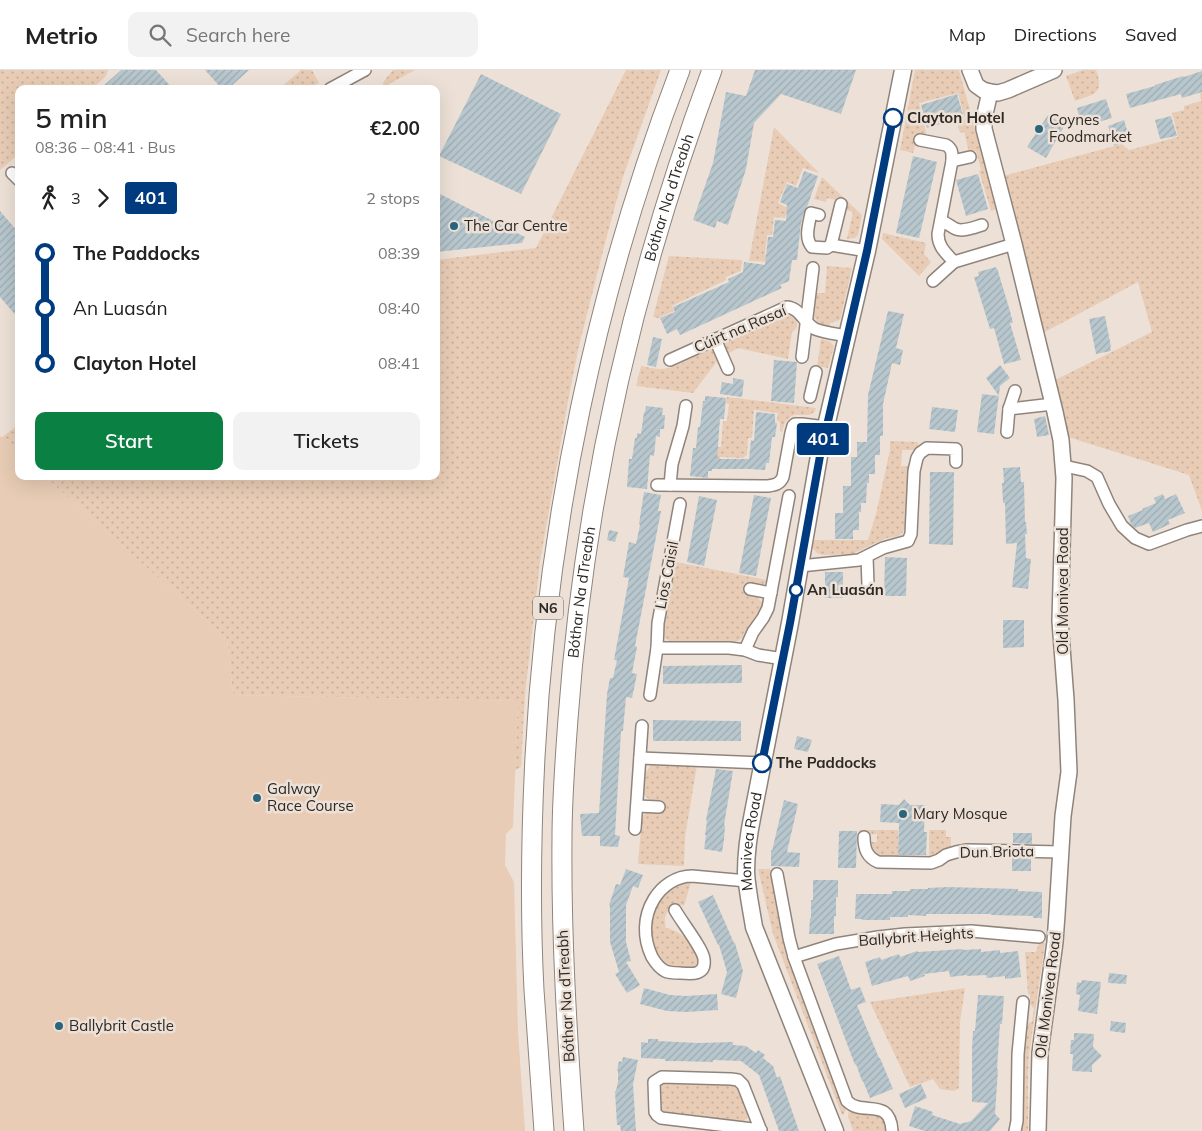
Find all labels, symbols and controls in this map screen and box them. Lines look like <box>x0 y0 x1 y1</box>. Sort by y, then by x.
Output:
search box <box>128 12 478 57</box>
text: Metrio <box>25 20 98 50</box>
icon: search <box>146 21 174 49</box>
text: Search here <box>186 23 290 47</box>
text: Map <box>949 23 986 46</box>
text: Directions <box>1014 23 1097 46</box>
text: Saved <box>1125 23 1177 46</box>
text: 5 min <box>35 100 108 135</box>
marker: Clayton Hotel <box>883 108 903 128</box>
place label: Clayton Hotel <box>907 108 1005 127</box>
place label: Coynes Foodmarket <box>1049 110 1132 146</box>
text: €2.00 <box>370 116 420 140</box>
marker: Coynes Foodmarket <box>1033 123 1045 135</box>
street label: Bóthar Na dTreabh <box>640 131 698 263</box>
text: 08:36 – 08:41 · Bus <box>35 137 176 157</box>
icon: walk <box>35 184 63 212</box>
icon: forward <box>89 184 117 212</box>
text: 401 <box>135 186 167 209</box>
text: 3 <box>71 188 81 208</box>
text: 2 stops <box>366 188 420 208</box>
place label: The Car Centre <box>464 216 568 235</box>
marker: The Car Centre <box>448 220 460 232</box>
text: The Paddocks <box>73 241 200 265</box>
text: 08:39 <box>378 243 420 263</box>
text: An Luasán <box>73 296 168 320</box>
text: 08:40 <box>378 298 420 318</box>
street label: Cúirt na Rasaí <box>691 300 790 357</box>
text: Clayton Hotel <box>73 351 197 375</box>
text: 08:41 <box>378 353 420 373</box>
button: Start <box>35 412 223 470</box>
button: Tickets <box>233 412 420 470</box>
line badge: 401 <box>794 423 852 455</box>
text: 401 <box>807 427 839 450</box>
street label: Bóthar Na dTreabh <box>563 525 599 659</box>
street label: Old Monivea Road <box>1053 527 1072 655</box>
street label: Lios Caisil <box>651 539 682 611</box>
place label: An Luasán <box>807 580 884 599</box>
marker: An Luasán <box>789 583 803 597</box>
road number: N6 <box>533 596 563 620</box>
marker: The Paddocks <box>752 753 772 773</box>
place label: The Paddocks <box>776 753 876 772</box>
place label: Galway Race Course <box>267 779 354 815</box>
street label: Monivea Road <box>736 790 766 892</box>
marker: Galway Race Course <box>251 792 263 804</box>
place label: Mary Mosque <box>913 804 1007 823</box>
marker: Mary Mosque <box>897 808 909 820</box>
street label: Dun Briota <box>960 841 1034 862</box>
street label: Ballybrit Heights <box>858 923 974 950</box>
street label: Bóthar Na dTreabh <box>553 929 578 1063</box>
street label: Old Monivea Road <box>1030 930 1065 1059</box>
place label: Ballybrit Castle <box>69 1016 174 1035</box>
marker: Ballybrit Castle <box>53 1020 65 1032</box>

